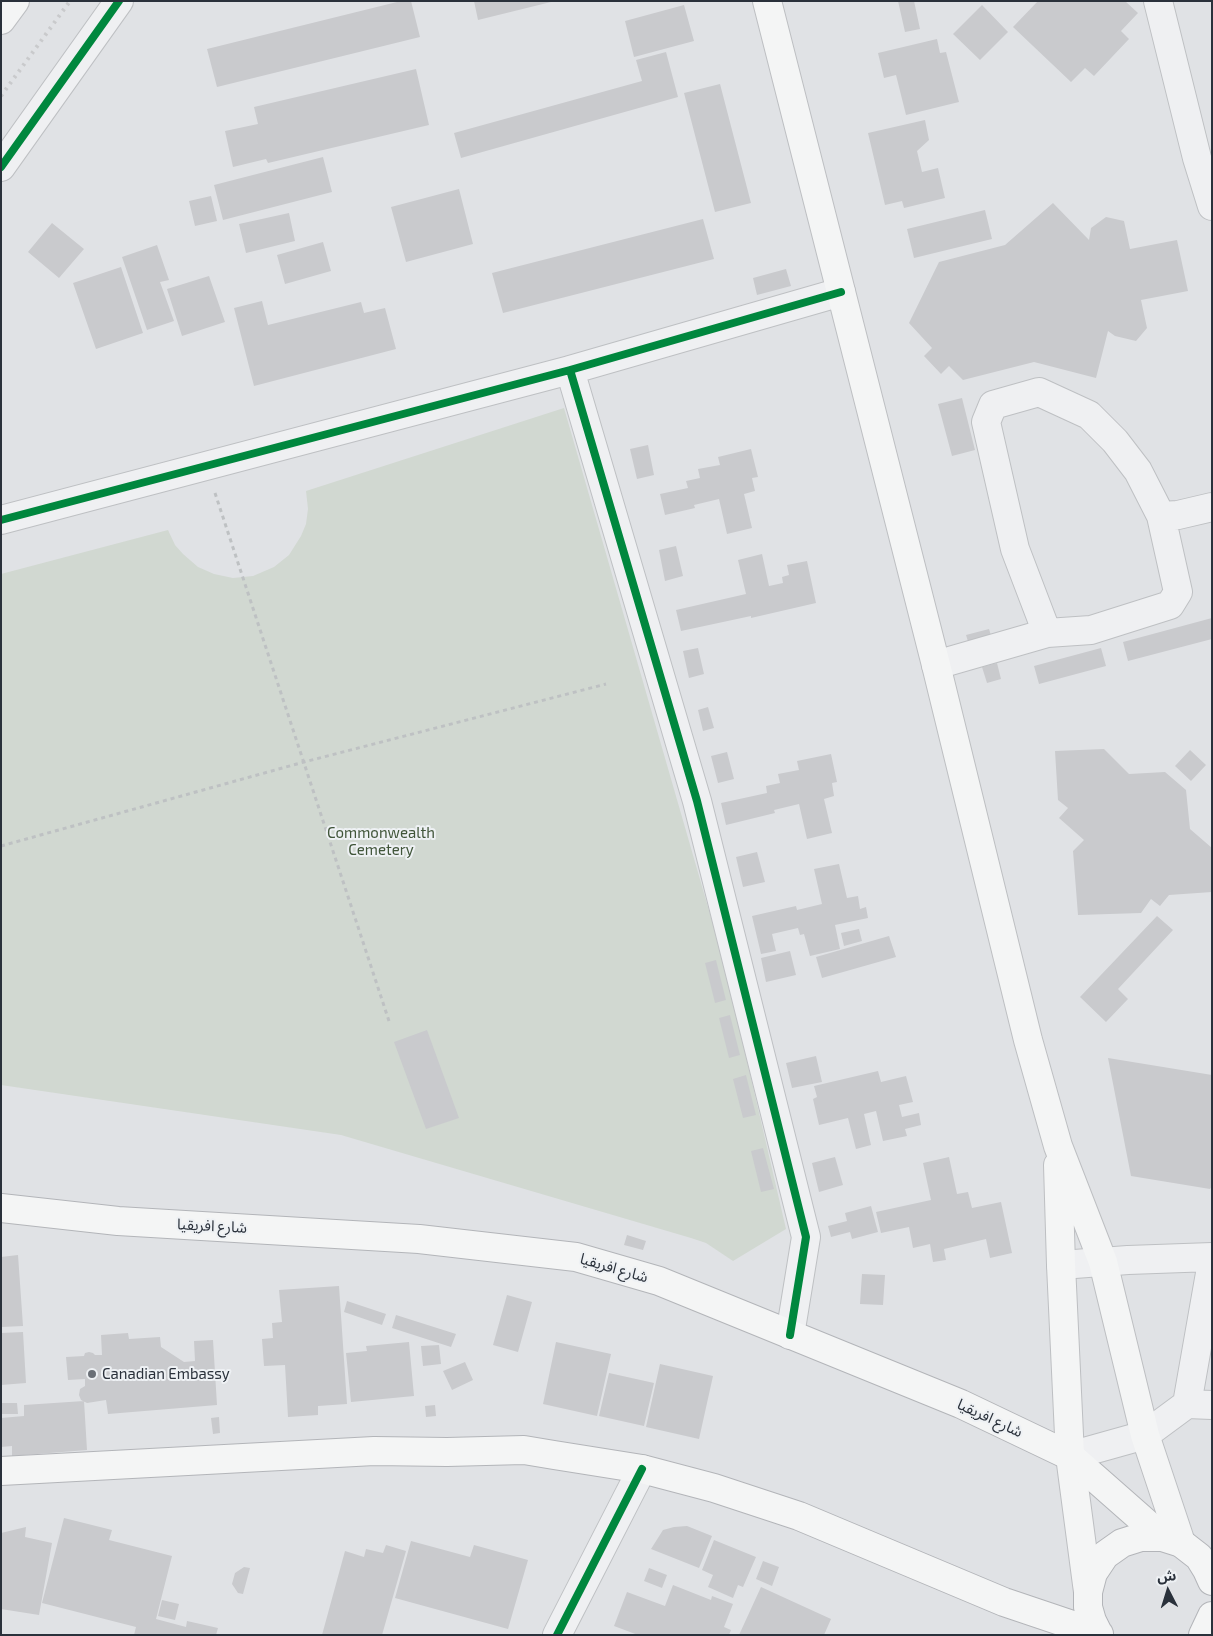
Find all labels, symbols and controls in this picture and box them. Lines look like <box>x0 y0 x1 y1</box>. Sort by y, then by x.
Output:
park label: Commonwealth Cemetery <box>327 824 435 859</box>
street label: شارع افريقيا <box>176 1215 248 1237</box>
street label: شارع افريقيا <box>578 1250 650 1286</box>
place label: Canadian Embassy <box>102 1365 230 1383</box>
marker: Canadian Embassy <box>86 1368 98 1380</box>
street label: شارع افريقيا <box>954 1395 1026 1441</box>
north arrow <box>1143 1566 1193 1616</box>
text: ش <box>1156 1566 1177 1585</box>

